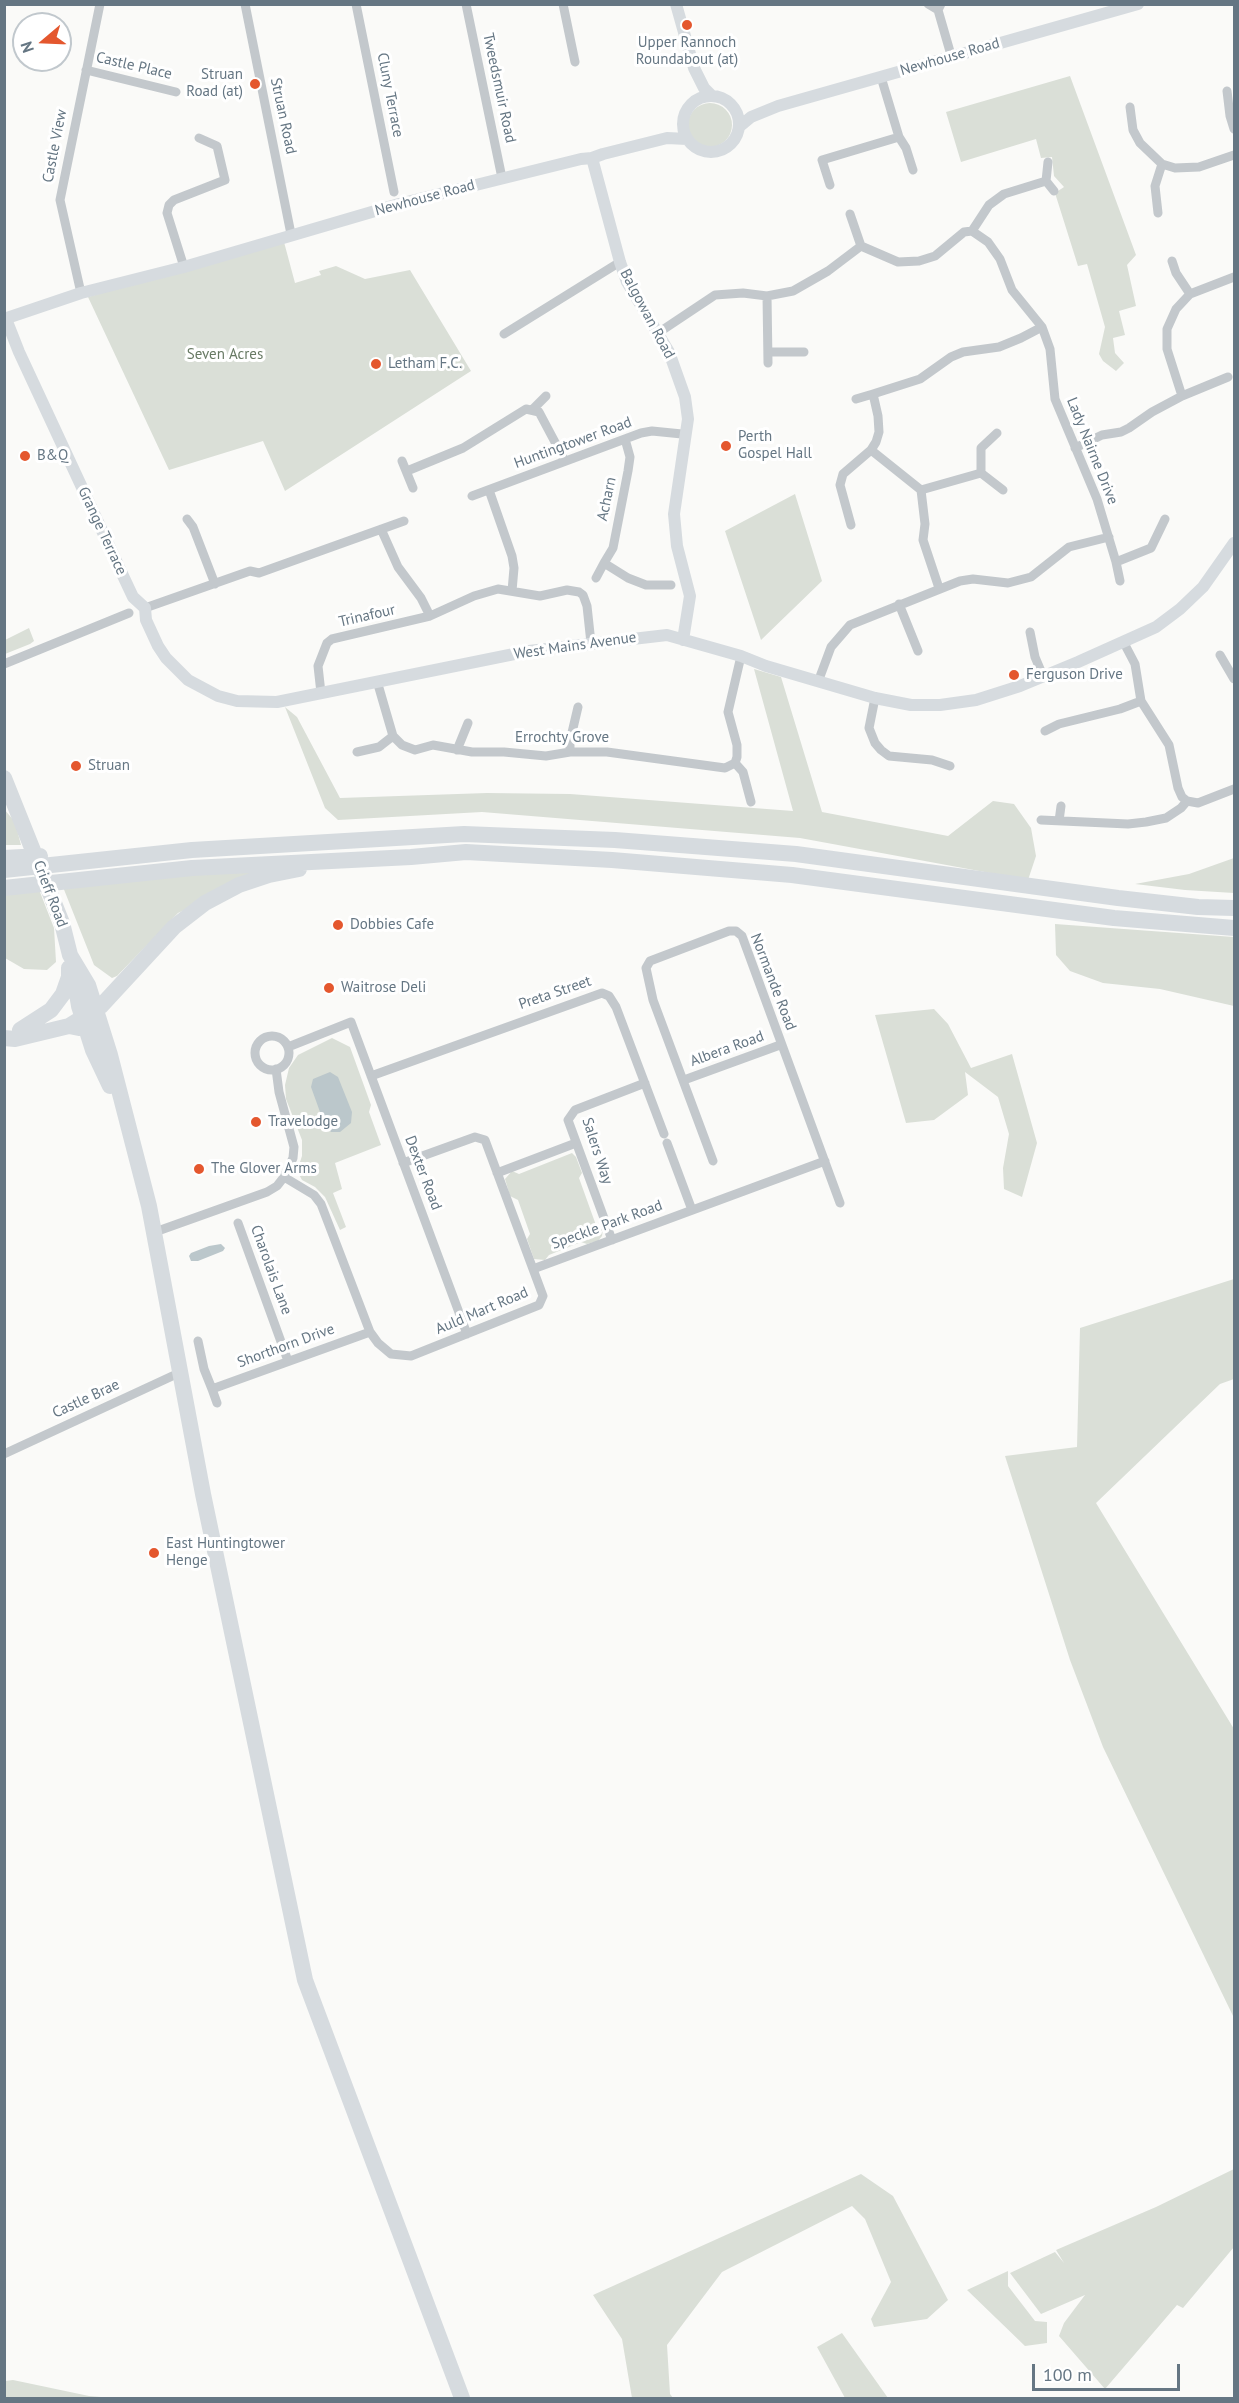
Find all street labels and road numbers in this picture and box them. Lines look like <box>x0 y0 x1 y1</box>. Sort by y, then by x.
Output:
street label: Tweedsmuir Road <box>479 31 519 145</box>
street label: Newhouse Road <box>898 34 1002 80</box>
street label: Castle Place <box>94 49 174 83</box>
street label: Cluny Terrace <box>373 51 407 139</box>
street label: Struan Road <box>266 76 300 156</box>
street label: Castle View <box>39 108 71 184</box>
street label: Newhouse Road <box>373 176 477 220</box>
street label: Balgowan Road <box>616 266 678 362</box>
street label: Lady Nairne Drive <box>1062 395 1122 507</box>
street label: Huntingtower Road <box>512 413 634 473</box>
street label: Acharn <box>594 475 620 523</box>
street label: Grange Terrace <box>74 484 130 578</box>
street label: Trinafour <box>337 601 397 631</box>
street label: West Mains Avenue <box>513 628 637 664</box>
street label: Errochty Grove <box>515 729 609 747</box>
street label: Crieff Road <box>29 858 71 930</box>
street label: Normande Road <box>746 931 800 1033</box>
street label: Preta Street <box>516 972 594 1014</box>
street label: Albera Road <box>688 1027 766 1071</box>
street label: Salers Way <box>578 1115 616 1187</box>
street label: Dexter Road <box>401 1133 445 1213</box>
street label: Speckle Park Road <box>549 1197 665 1253</box>
street label: Charolais Lane <box>246 1223 296 1317</box>
street label: Auld Mart Road <box>433 1283 531 1339</box>
street label: Shorthorn Drive <box>235 1320 337 1372</box>
street label: Castle Brae <box>50 1376 122 1422</box>

